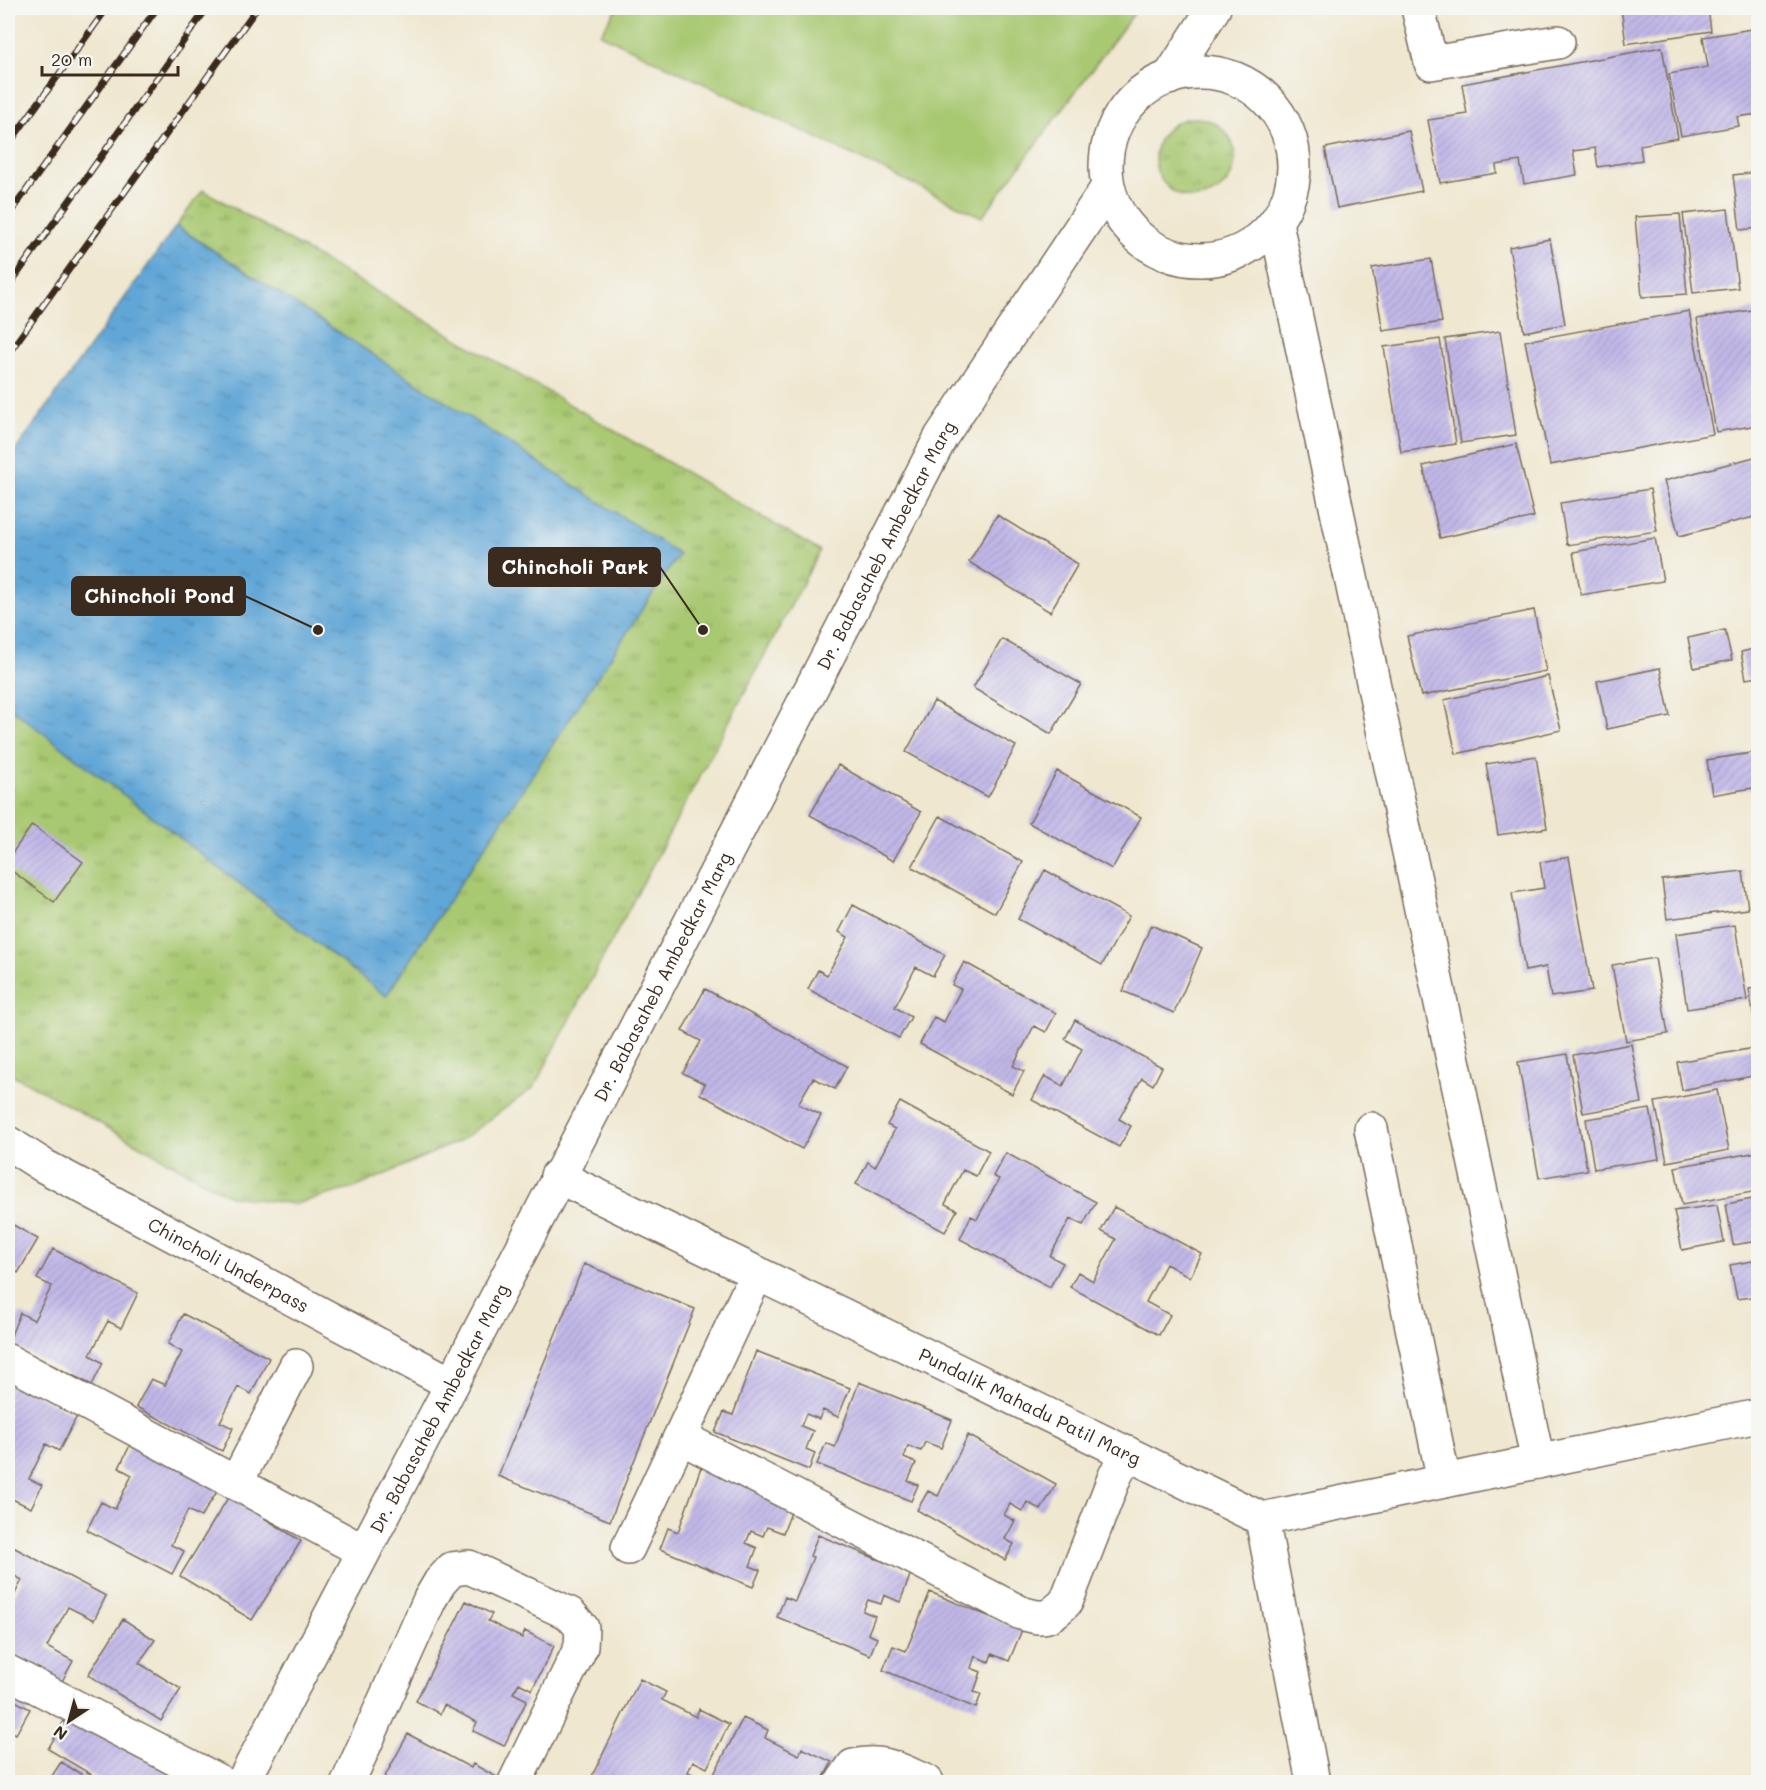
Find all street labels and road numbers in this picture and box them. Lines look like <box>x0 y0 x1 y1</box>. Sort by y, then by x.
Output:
street label: Dr. Babasaheb Ambedkar Marg <box>811 416 961 674</box>
street label: Dr. Babasaheb Ambedkar Marg <box>588 848 737 1106</box>
street label: Chincholi Underpass <box>144 1212 313 1317</box>
street label: Dr. Babasaheb Ambedkar Marg <box>364 1280 514 1537</box>
street label: Pundalik Mahadu Patil Marg <box>915 1342 1145 1470</box>

